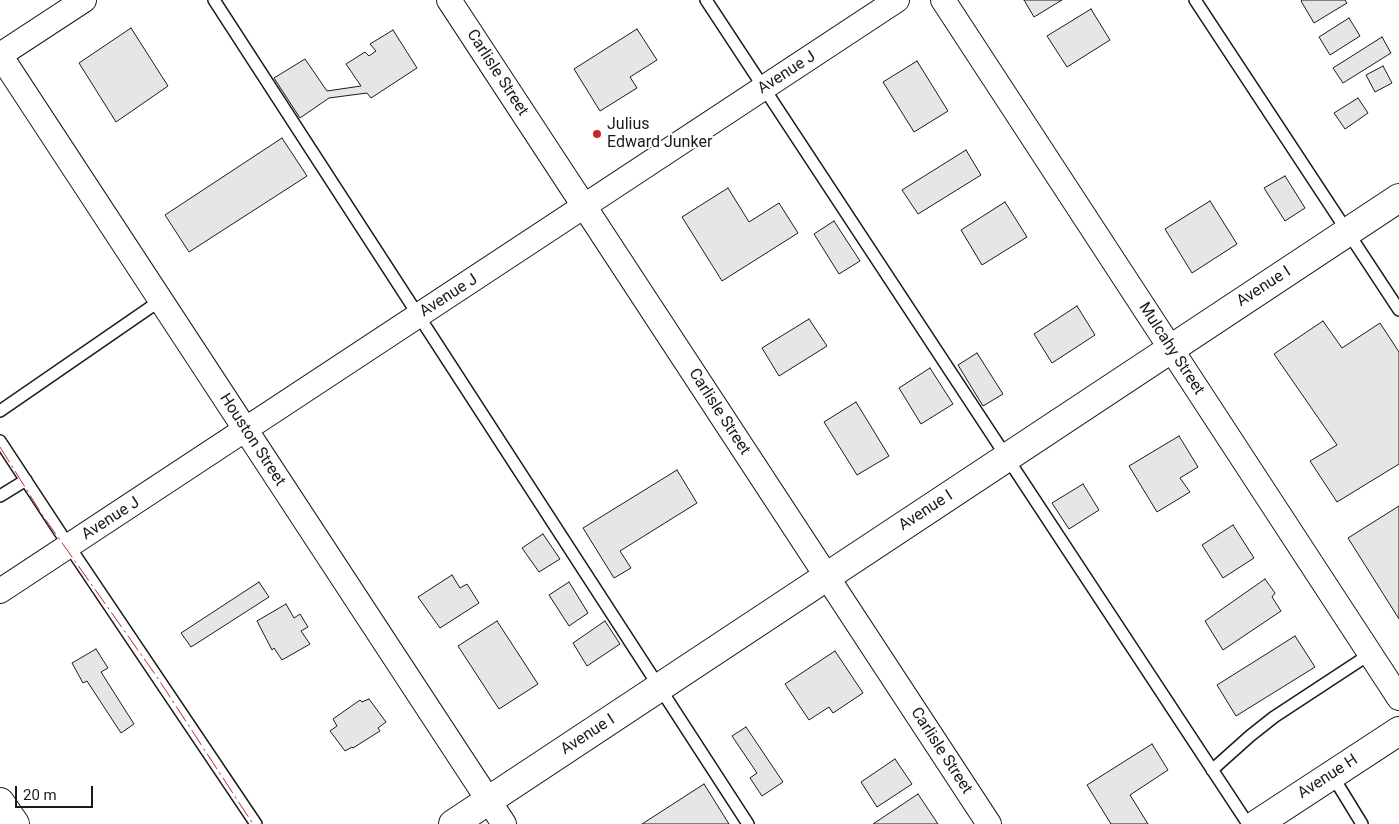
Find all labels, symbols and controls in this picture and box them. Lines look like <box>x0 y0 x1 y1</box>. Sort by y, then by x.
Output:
street label: Carlisle Street <box>462 26 532 120</box>
street label: Avenue J <box>754 47 820 99</box>
place label: Julius Edward Junker <box>607 115 712 153</box>
marker: Julius Edward Junker <box>591 128 603 140</box>
street label: Avenue I <box>1233 262 1295 312</box>
street label: Avenue J <box>416 270 482 322</box>
street label: Mulcahy Street <box>1134 299 1208 399</box>
street label: Carlisle Street <box>684 365 754 459</box>
street label: Houston Street <box>215 390 289 490</box>
street label: Avenue I <box>895 486 957 536</box>
street label: Avenue J <box>78 493 144 545</box>
street label: Carlisle Street <box>906 704 976 798</box>
street label: Avenue I <box>557 710 619 760</box>
street label: Avenue H <box>1294 751 1362 803</box>
scale bar <box>18 776 95 808</box>
text: 20 m <box>23 786 57 804</box>

